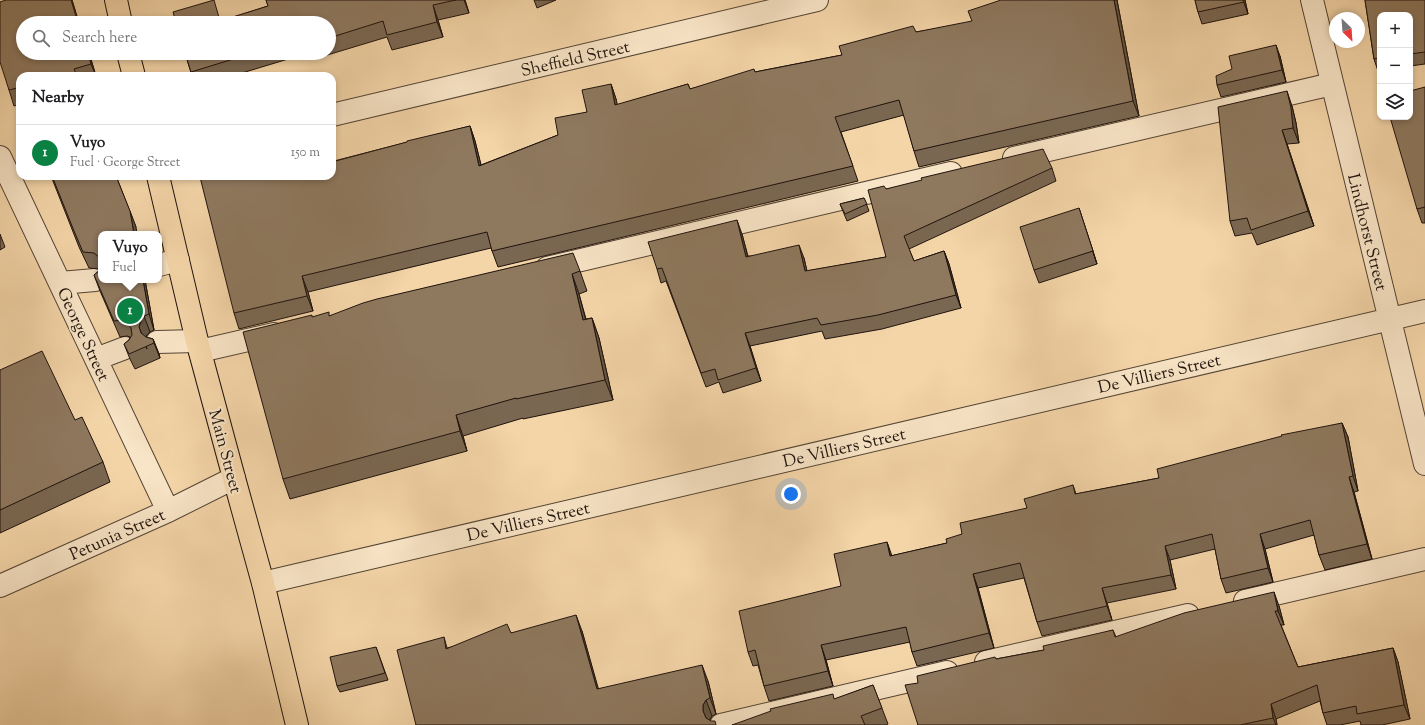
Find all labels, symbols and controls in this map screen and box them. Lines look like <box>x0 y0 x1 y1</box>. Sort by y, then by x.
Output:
north arrow <box>1329 12 1365 48</box>
map controls <box>1377 12 1413 120</box>
button: + <box>1377 12 1413 48</box>
search box <box>16 16 336 60</box>
icon: search <box>30 27 52 49</box>
text: Search here <box>62 28 137 49</box>
street label: Sheffield Street <box>519 36 632 84</box>
button: − <box>1377 48 1413 84</box>
button: layers <box>1377 84 1413 120</box>
text: Nearby <box>32 86 84 110</box>
text: Vuyo <box>70 133 105 154</box>
text: 1 <box>43 144 47 162</box>
text: 150 m <box>291 144 320 162</box>
text: Fuel · George Street <box>70 154 180 172</box>
street label: Lindhorst Street <box>1340 171 1392 294</box>
popup <box>98 231 162 283</box>
text: Vuyo <box>112 238 148 259</box>
text: Fuel <box>112 259 136 277</box>
street label: George Street <box>50 284 115 386</box>
pin: 1 <box>117 296 143 326</box>
street label: De Villiers Street <box>1096 349 1223 401</box>
street label: Main Street <box>201 407 247 496</box>
street label: De Villiers Street <box>781 423 908 475</box>
your location <box>781 484 801 504</box>
street label: De Villiers Street <box>465 497 592 549</box>
street label: Petunia Street <box>66 504 170 568</box>

